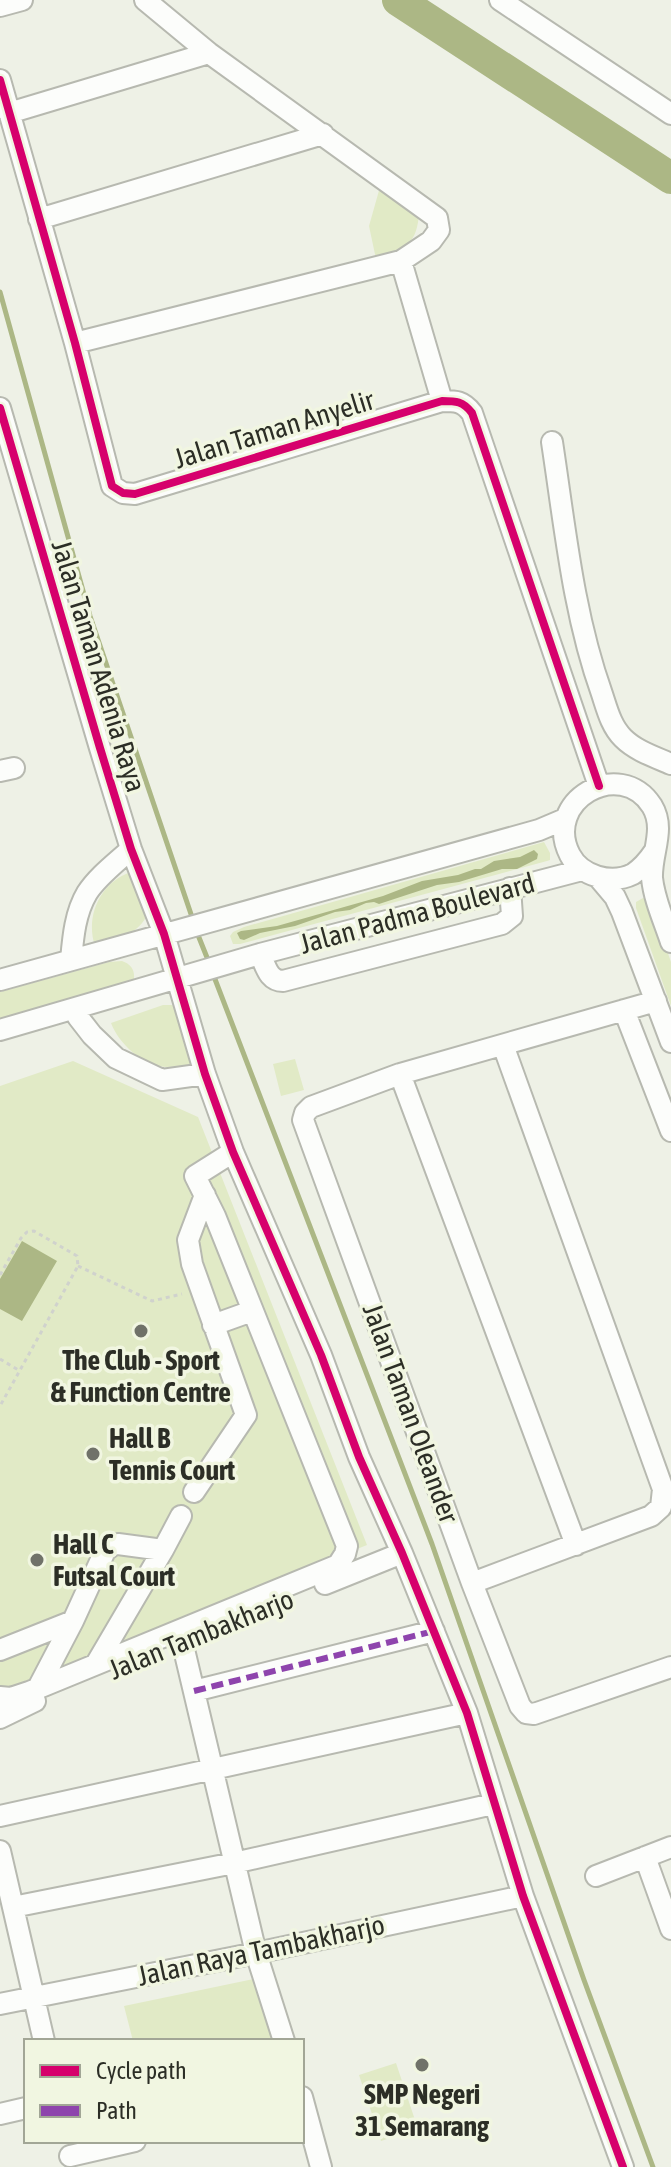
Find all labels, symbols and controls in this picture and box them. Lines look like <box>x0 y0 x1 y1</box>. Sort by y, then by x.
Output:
street label: Jalan Taman Anyelir <box>170 383 378 475</box>
street label: Jalan Taman Adenia Raya <box>45 536 153 796</box>
street label: Jalan Padma Boulevard <box>296 866 538 960</box>
street label: Jalan Taman Oleander <box>356 1299 466 1528</box>
marker: The Club - Sport & Function Centre <box>132 1322 150 1340</box>
place label: The Club - Sport & Function Centre <box>51 1344 231 1408</box>
place label: Hall B Tennis Court <box>109 1422 235 1486</box>
marker: Hall B Tennis Court <box>84 1445 102 1463</box>
place label: Hall C Futsal Court <box>53 1528 175 1592</box>
marker: Hall C Futsal Court <box>28 1551 46 1569</box>
street label: Jalan Tambakharjo <box>104 1582 298 1686</box>
street label: Jalan Raya Tambakharjo <box>135 1908 387 1992</box>
legend <box>24 2039 304 2143</box>
marker: SMP Negeri 31 Semarang <box>413 2056 431 2074</box>
text: Cycle path <box>96 2057 187 2084</box>
place label: SMP Negeri 31 Semarang <box>355 2078 490 2142</box>
text: Path <box>96 2097 137 2124</box>

